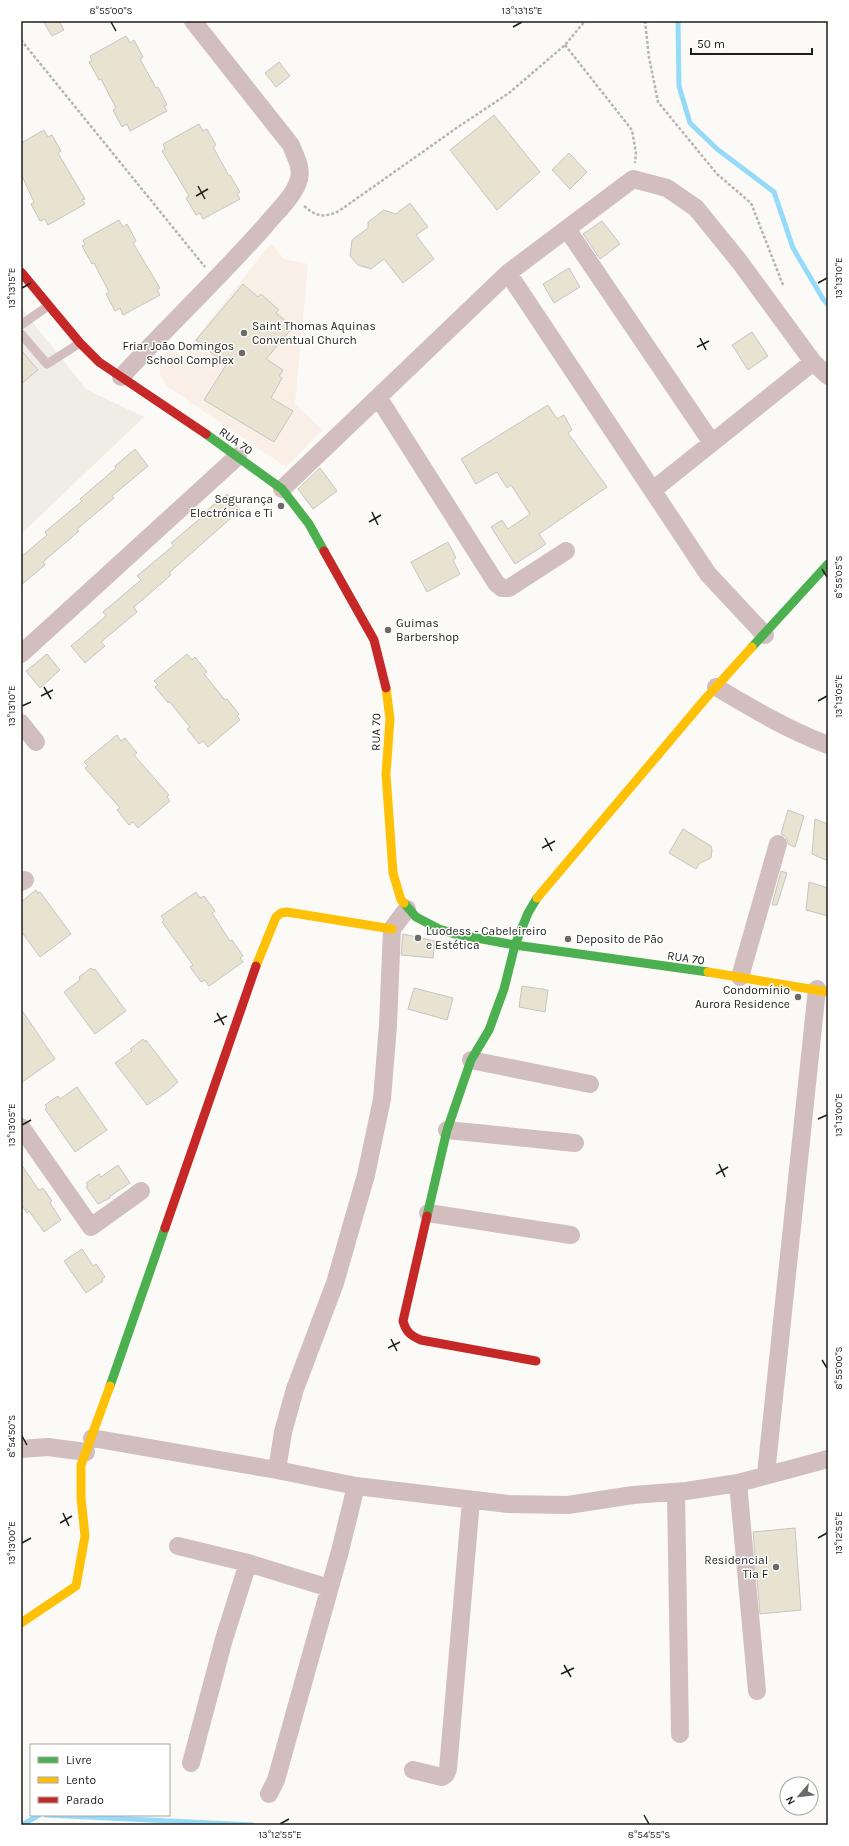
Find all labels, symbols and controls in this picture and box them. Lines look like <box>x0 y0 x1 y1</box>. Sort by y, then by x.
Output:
text: 8°55'00"S <box>89 5 133 17</box>
text: 13°13'15"E <box>502 5 542 17</box>
scale bar <box>691 30 812 56</box>
text: 50 m <box>697 37 725 51</box>
text: 13°13'10"E <box>833 257 845 299</box>
text: 13°13'15"E <box>6 268 18 308</box>
place label: Saint Thomas Aquinas Conventual Church <box>252 319 376 347</box>
marker: Saint Thomas Aquinas Conventual Church <box>239 328 249 338</box>
place label: Friar João Domingos School Complex <box>122 339 234 367</box>
marker: Friar João Domingos School Complex <box>237 348 247 358</box>
street label: RUA 70 <box>217 424 255 458</box>
place label: Segurança Electrónica e Ti <box>190 492 273 520</box>
marker: Segurança Electrónica e Ti <box>276 501 286 511</box>
text: 8°55'05"S <box>833 556 845 598</box>
place label: Guimas Barbershop <box>396 616 459 644</box>
marker: Guimas Barbershop <box>383 625 393 635</box>
text: 13°13'05"E <box>833 674 845 718</box>
text: 13°13'10"E <box>6 685 18 727</box>
street label: RUA 70 <box>369 713 383 751</box>
place label: Luodess - Cabeleireiro e Estética <box>426 924 547 952</box>
place label: Deposito de Pão <box>576 932 663 946</box>
marker: Luodess - Cabeleireiro e Estética <box>413 933 423 943</box>
marker: Deposito de Pão <box>563 934 573 944</box>
street label: RUA 70 <box>666 948 706 968</box>
place label: Condomínio Aurora Residence <box>695 983 790 1011</box>
marker: Condomínio Aurora Residence <box>793 992 803 1002</box>
text: 13°13'00"E <box>833 1093 845 1137</box>
text: 13°13'05"E <box>6 1103 18 1147</box>
text: 8°55'00"S <box>833 1346 845 1390</box>
text: 8°54'50"S <box>6 1415 18 1457</box>
text: 13°12'55"E <box>833 1511 845 1555</box>
text: 13°13'00"E <box>6 1521 18 1565</box>
place label: Residencial Tia F <box>704 1553 768 1581</box>
marker: Residencial Tia F <box>771 1562 781 1572</box>
legend <box>30 1744 170 1816</box>
text: Livre <box>66 1753 92 1767</box>
text: Lento <box>66 1773 96 1787</box>
north arrow <box>779 1776 819 1816</box>
text: Parado <box>66 1793 104 1807</box>
text: N <box>783 1794 798 1807</box>
text: 13°12'55"E <box>258 1829 302 1841</box>
text: 8°54'55"S <box>628 1829 670 1841</box>

